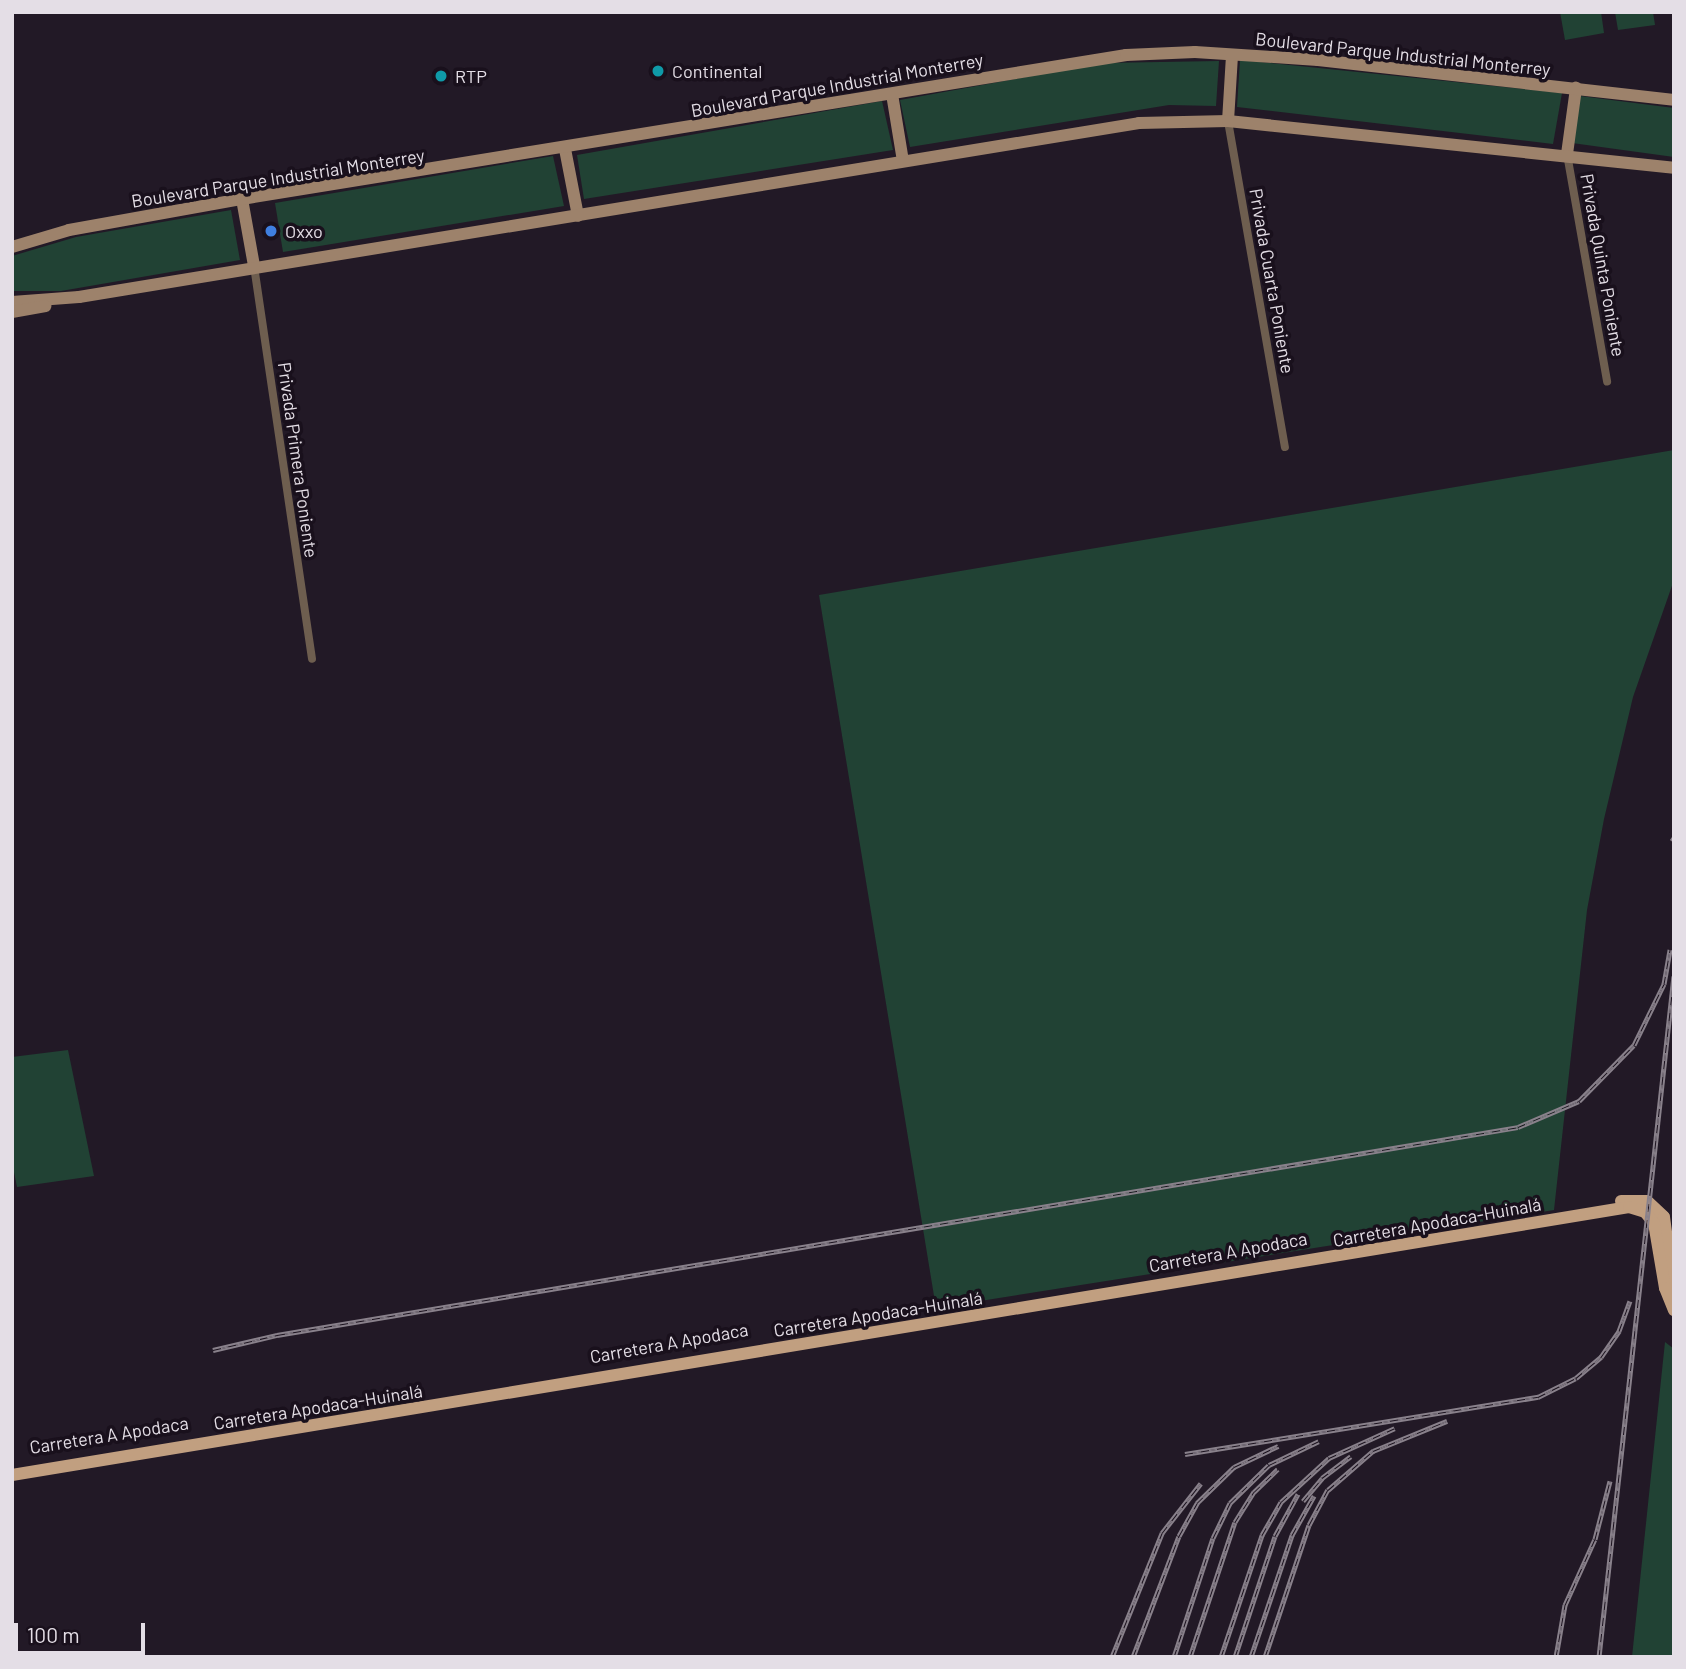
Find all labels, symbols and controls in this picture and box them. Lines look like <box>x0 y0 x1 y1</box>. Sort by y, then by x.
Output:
street label: Boulevard Parque Industrial Monterrey <box>1254 28 1552 80</box>
street label: Boulevard Parque Industrial Monterrey <box>689 49 985 121</box>
place label: Continental <box>672 60 762 82</box>
marker: Continental <box>650 63 666 79</box>
place label: RTP <box>455 65 487 87</box>
marker: RTP <box>433 68 449 84</box>
street label: Boulevard Parque Industrial Monterrey <box>130 144 426 212</box>
street label: Privada Quinta Poniente <box>1576 172 1630 358</box>
street label: Privada Cuarta Poniente <box>1245 187 1299 375</box>
place label: Oxxo <box>285 220 323 242</box>
marker: Oxxo <box>263 223 279 239</box>
street label: Privada Primera Poniente <box>274 361 322 559</box>
street label: Carretera Apodaca-Huinalá <box>1331 1193 1543 1251</box>
street label: Carretera A Apodaca <box>1147 1227 1309 1277</box>
street label: Carretera Apodaca-Huinalá <box>772 1287 984 1341</box>
street label: Carretera A Apodaca <box>588 1318 750 1368</box>
street label: Carretera Apodaca-Huinalá <box>212 1380 424 1434</box>
street label: Carretera A Apodaca <box>28 1412 190 1458</box>
scale bar <box>18 1610 149 1654</box>
text: 100 m <box>27 1622 80 1647</box>

